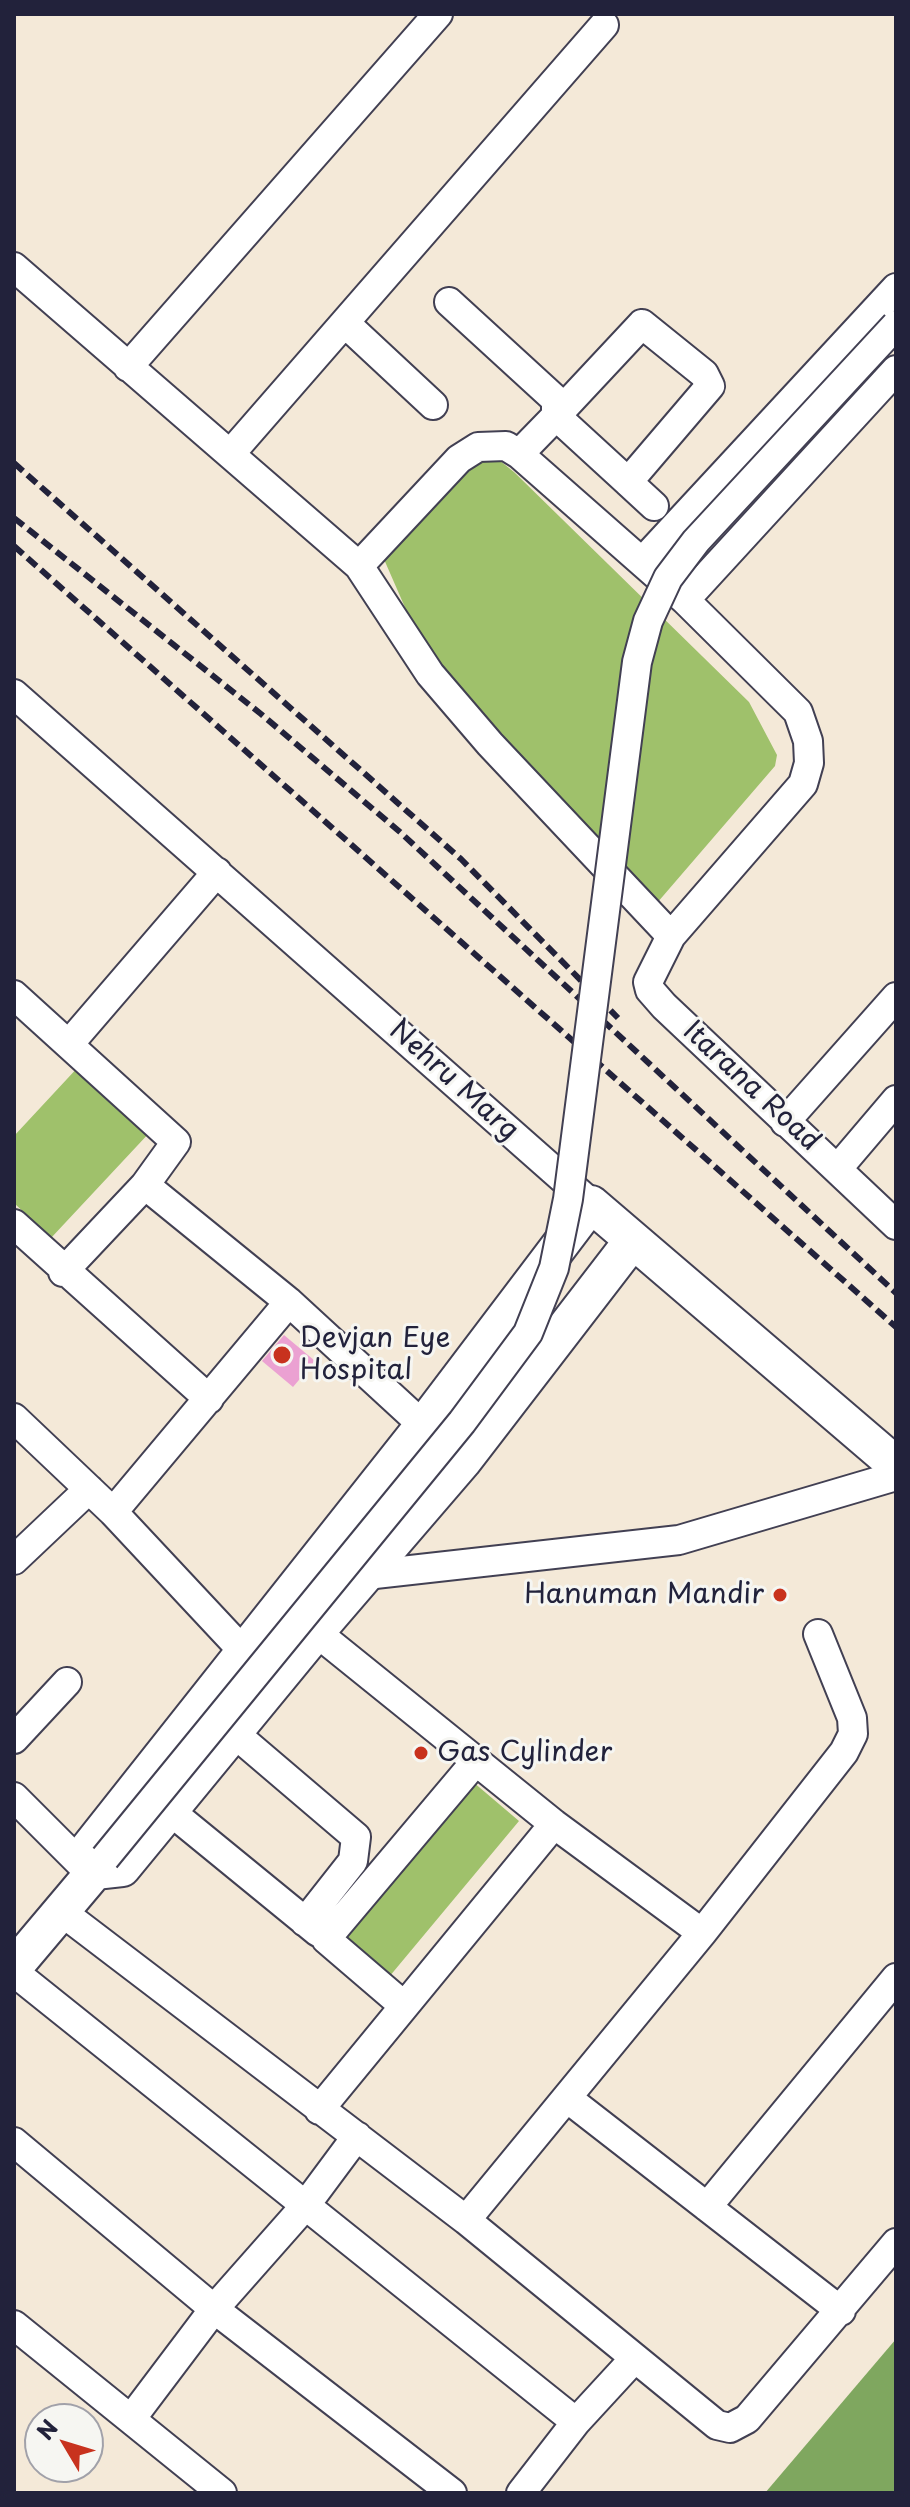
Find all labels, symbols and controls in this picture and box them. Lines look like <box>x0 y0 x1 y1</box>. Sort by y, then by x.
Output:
street label: Nehru Marg <box>381 1014 525 1148</box>
street label: Itarana Road <box>676 1015 826 1159</box>
place label: Devjan Eye Hospital <box>300 1322 450 1388</box>
marker: Devjan Eye Hospital <box>271 1344 293 1366</box>
place label: Hanuman Mandir <box>524 1578 764 1612</box>
marker: Hanuman Mandir <box>771 1586 789 1604</box>
place label: Gas Cylinder <box>437 1736 612 1770</box>
marker: Gas Cylinder <box>412 1744 430 1762</box>
north arrow <box>24 2403 104 2483</box>
text: N <box>28 2412 65 2446</box>

